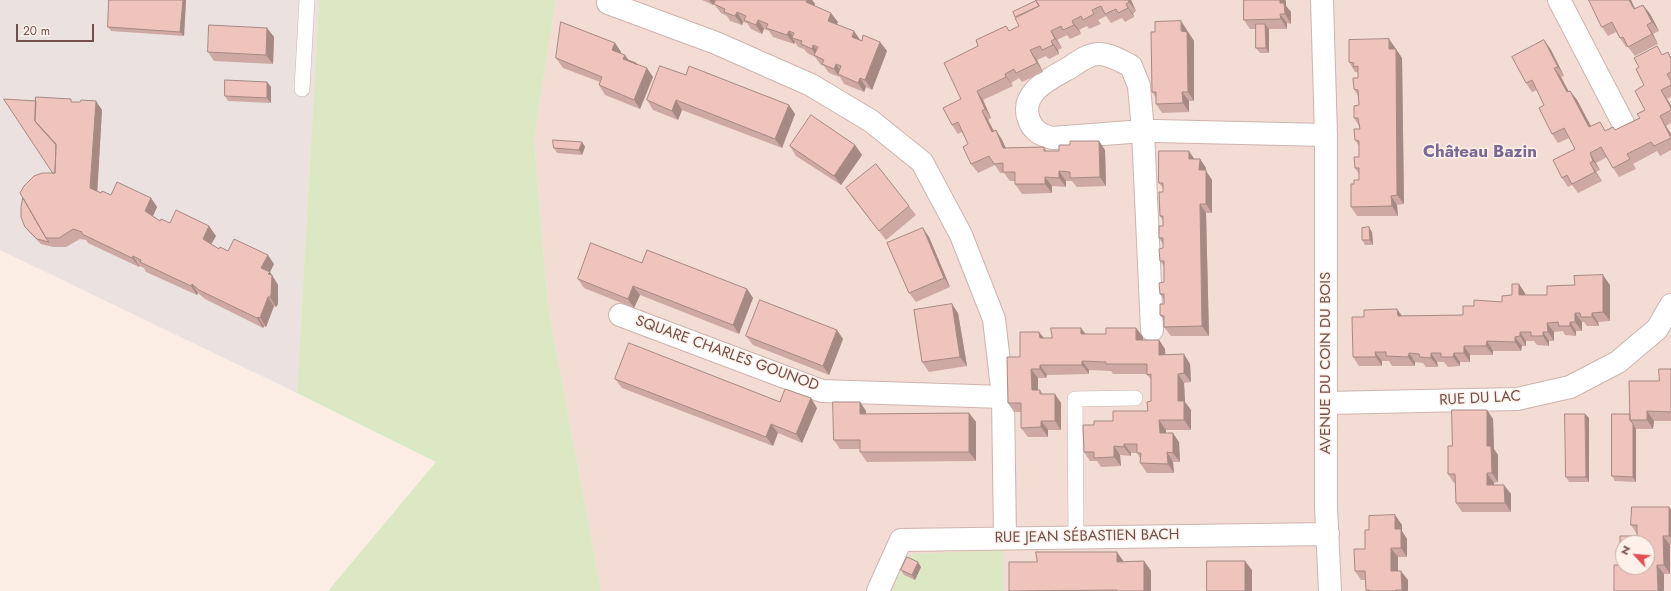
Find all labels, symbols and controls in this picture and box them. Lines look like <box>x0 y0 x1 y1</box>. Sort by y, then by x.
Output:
scale bar <box>18 16 96 42</box>
text: 20 m <box>23 22 50 40</box>
district label: Château Bazin <box>1423 143 1537 163</box>
street label: AVENUE DU COIN DU BOIS <box>1317 272 1335 454</box>
street label: SQUARE CHARLES GOUNOD <box>633 312 821 396</box>
street label: RUE DU LAC <box>1439 388 1521 410</box>
street label: RUE JEAN SÉBASTIEN BACH <box>994 526 1180 548</box>
north arrow <box>1615 535 1655 575</box>
text: N <box>1616 543 1634 558</box>

